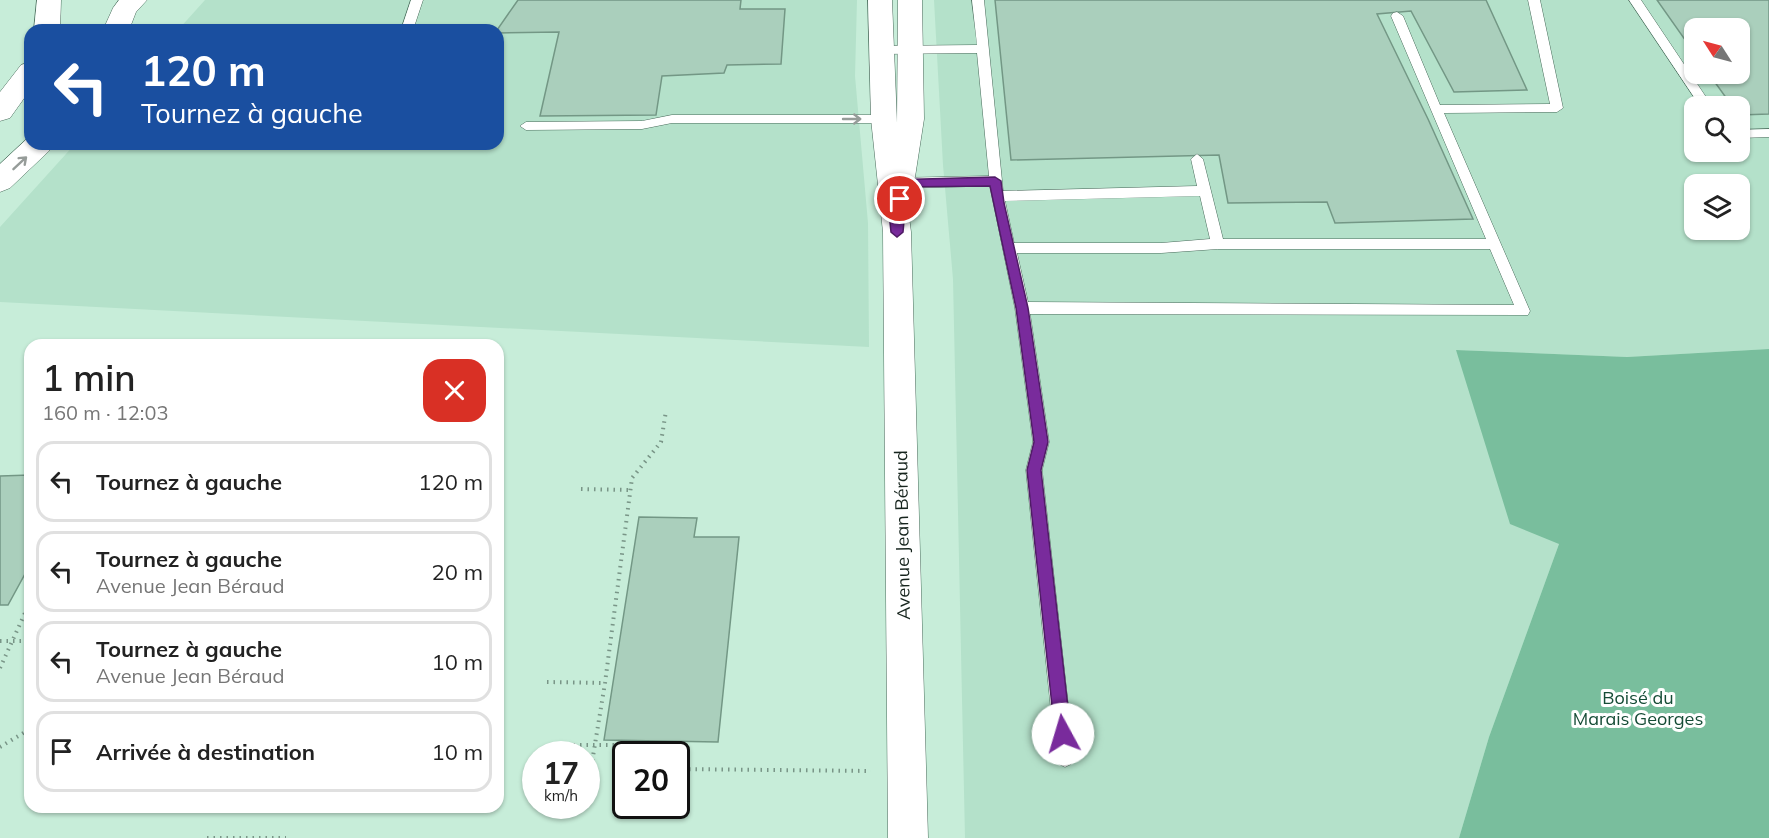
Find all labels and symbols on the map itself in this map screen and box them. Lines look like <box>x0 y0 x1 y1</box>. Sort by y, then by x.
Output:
north arrow <box>1684 18 1750 84</box>
one-way arrow <box>842 113 862 125</box>
one-way arrow <box>12 156 27 170</box>
pin <box>874 173 925 224</box>
street label: Avenue Jean Béraud <box>889 450 915 620</box>
park label: Boisé du Marais Georges <box>1573 686 1703 730</box>
position arrow <box>1031 702 1095 766</box>
speed limit sign: 20 <box>612 741 690 819</box>

